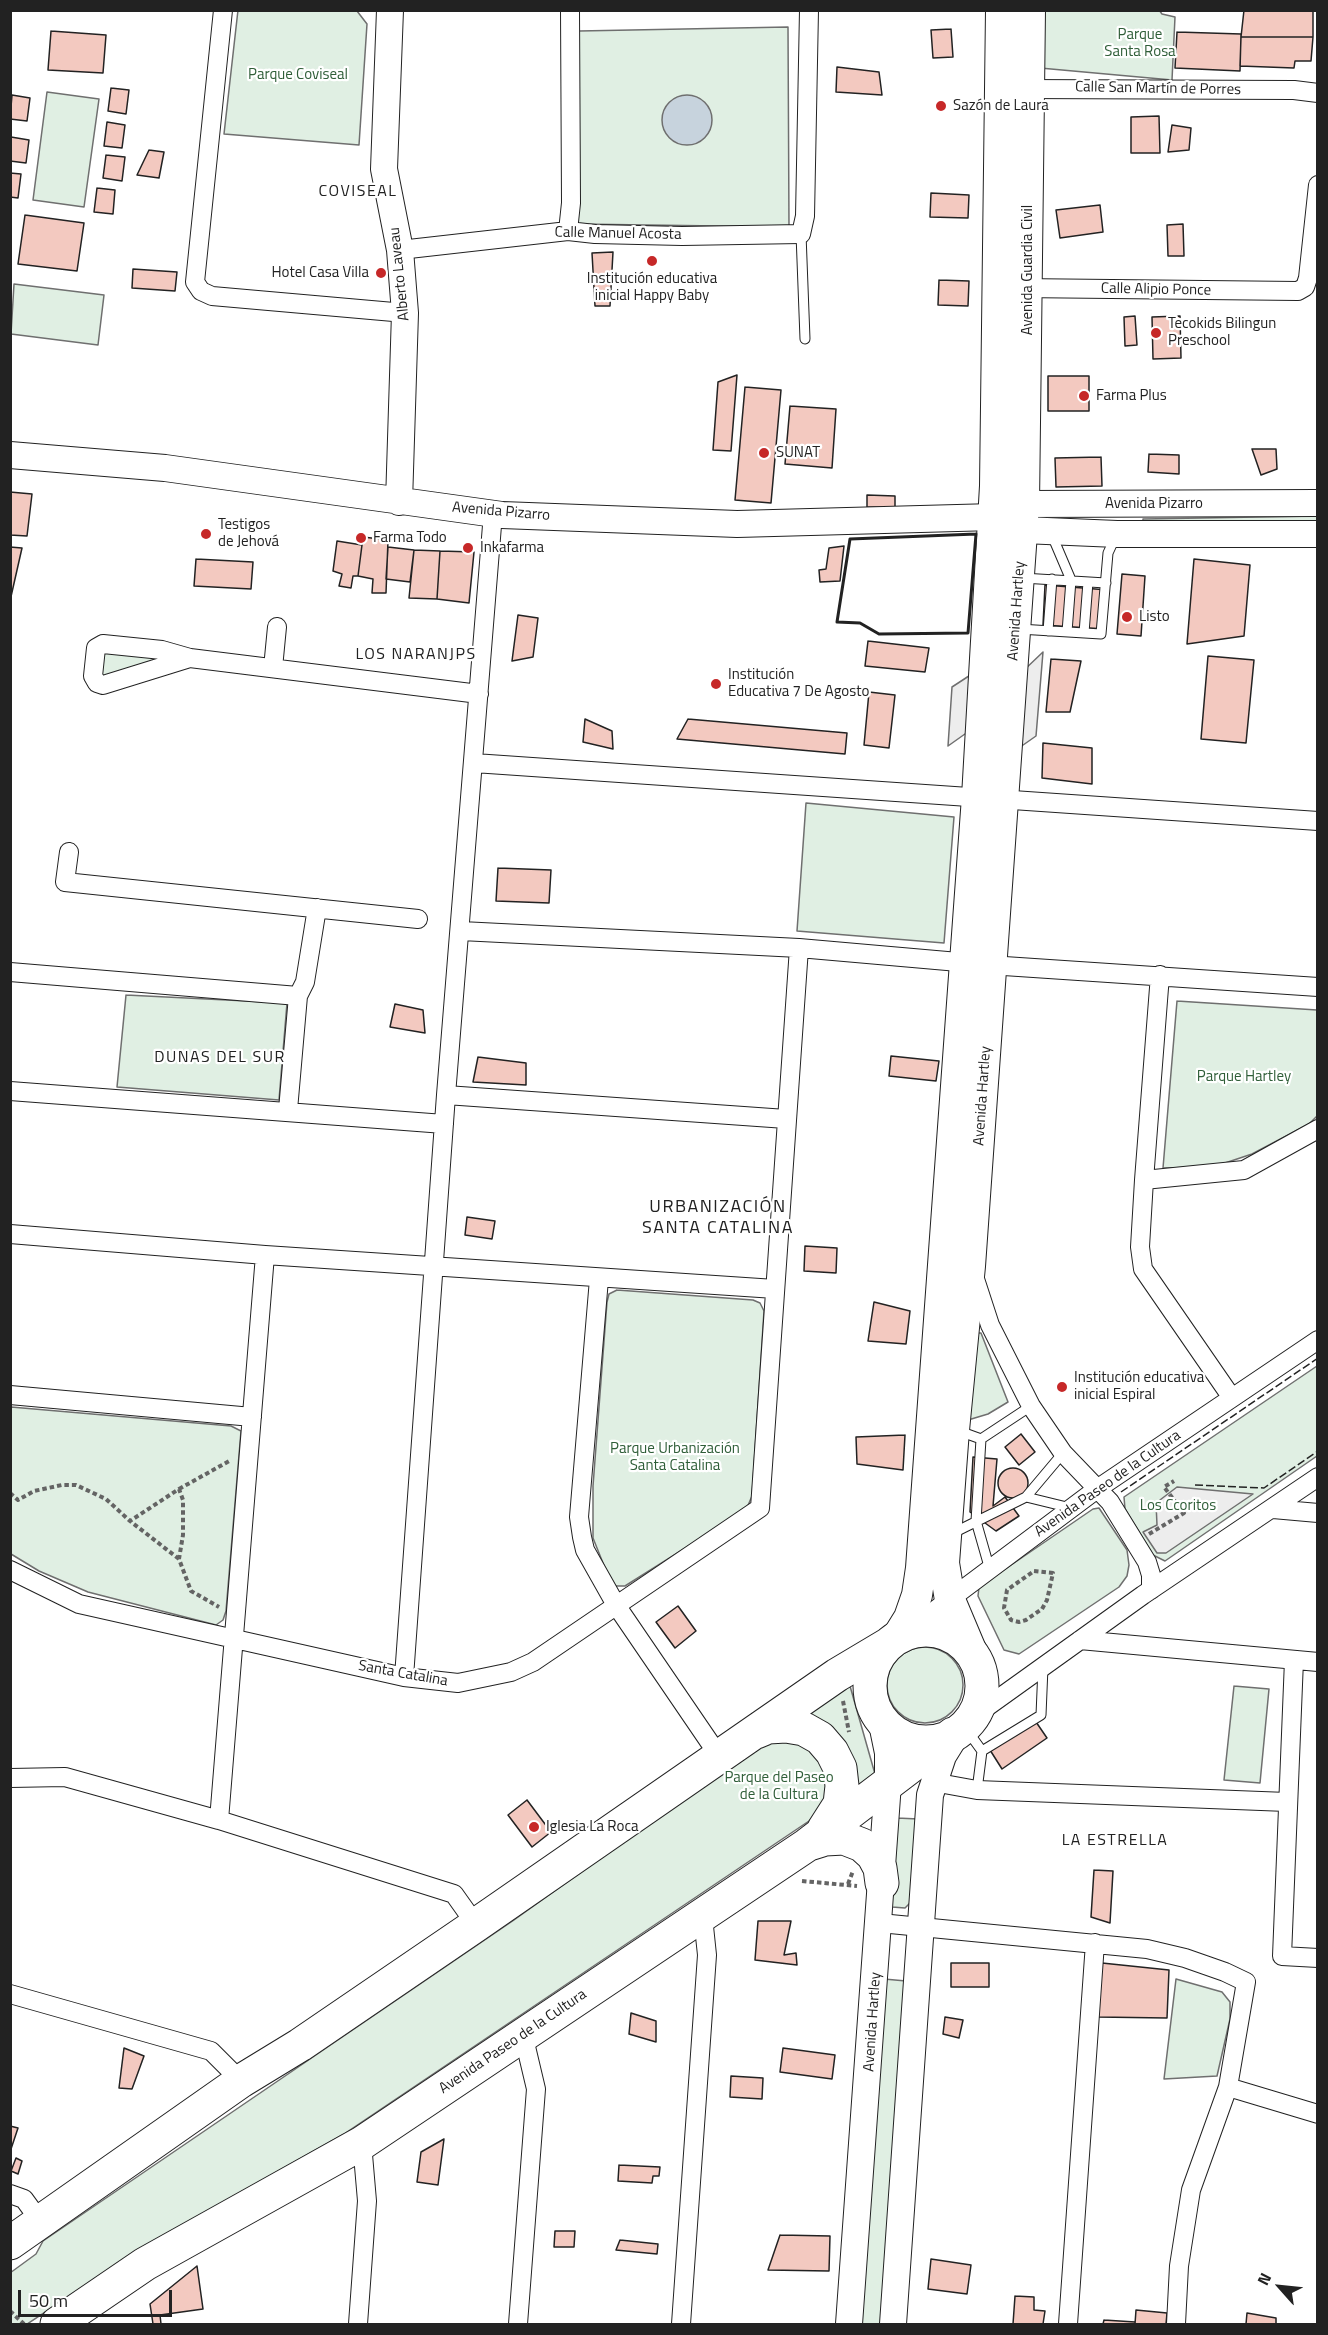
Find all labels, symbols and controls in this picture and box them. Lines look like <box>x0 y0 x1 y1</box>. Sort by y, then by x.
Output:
park label: Parque Santa Rosa <box>1104 26 1176 61</box>
park label: Parque Coviseal <box>248 66 348 84</box>
street label: Calle San Martín de Porres <box>1075 79 1241 99</box>
place label: Sazón de Laura <box>953 97 1049 115</box>
marker: Sazón de Laura <box>934 99 948 113</box>
district label: COVISEAL <box>319 182 397 202</box>
street label: Avenida Guardia Civil <box>1019 205 1037 335</box>
street label: Calle Manuel Acosta <box>554 224 682 244</box>
street label: Alberto Laveau <box>386 226 414 322</box>
marker: Institución educativa inicial Happy Baby <box>645 254 659 268</box>
place label: Hotel Casa Villa <box>272 264 369 282</box>
marker: Hotel Casa Villa <box>374 266 388 280</box>
place label: Institución educativa inicial Happy Baby <box>587 270 717 305</box>
street label: Calle Alipio Ponce <box>1101 280 1211 300</box>
place label: Tecokids Bilingun Preschool <box>1168 315 1276 350</box>
marker: Tecokids Bilingun Preschool <box>1149 326 1163 340</box>
place label: Farma Plus <box>1096 387 1167 405</box>
marker: Farma Plus <box>1077 389 1091 403</box>
place label: SUNAT <box>776 444 820 462</box>
marker: SUNAT <box>757 446 771 460</box>
street label: Avenida Pizarro <box>1105 495 1203 513</box>
street label: Avenida Pizarro <box>451 499 551 525</box>
place label: Testigos de Jehová <box>218 516 279 551</box>
marker: Testigos de Jehová <box>199 527 213 541</box>
place label: Farma Todo <box>373 529 447 547</box>
marker: Farma Todo <box>354 531 368 545</box>
place label: Inkafarma <box>480 539 544 557</box>
marker: Inkafarma <box>461 541 475 555</box>
street label: Avenida Hartley <box>1005 561 1029 661</box>
place label: Listo <box>1139 608 1170 626</box>
marker: Listo <box>1120 610 1134 624</box>
district label: LOS NARANJPS <box>355 645 477 665</box>
place label: Institución Educativa 7 De Agosto <box>728 666 869 701</box>
marker: Institución Educativa 7 De Agosto <box>709 677 723 691</box>
street label: Avenida Hartley <box>971 1046 995 1146</box>
district label: DUNAS DEL SUR <box>154 1048 286 1068</box>
park label: Parque Hartley <box>1197 1068 1291 1086</box>
district label: URBANIZACIÓN SANTA CATALINA <box>642 1197 794 1240</box>
place label: Institución educativa inicial Espiral <box>1074 1369 1204 1404</box>
marker: Institución educativa inicial Espiral <box>1055 1380 1069 1394</box>
street label: Avenida Paseo de la Cultura <box>1032 1427 1184 1541</box>
park label: Parque Urbanización Santa Catalina <box>610 1440 740 1475</box>
park label: Los Ccoritos <box>1140 1497 1216 1515</box>
street label: Santa Catalina <box>357 1657 449 1691</box>
park label: Parque del Paseo de la Cultura <box>724 1769 834 1804</box>
place label: Iglesia La Roca <box>546 1818 638 1836</box>
marker: Iglesia La Roca <box>527 1820 541 1834</box>
district label: LA ESTRELLA <box>1062 1831 1168 1851</box>
street label: Avenida Hartley <box>861 1972 885 2072</box>
street label: Avenida Paseo de la Cultura <box>436 1986 590 2098</box>
north arrow <box>1250 2257 1310 2317</box>
text: N <box>1251 2268 1277 2289</box>
scale bar <box>21 2278 176 2316</box>
text: 50 m <box>29 2287 68 2314</box>

